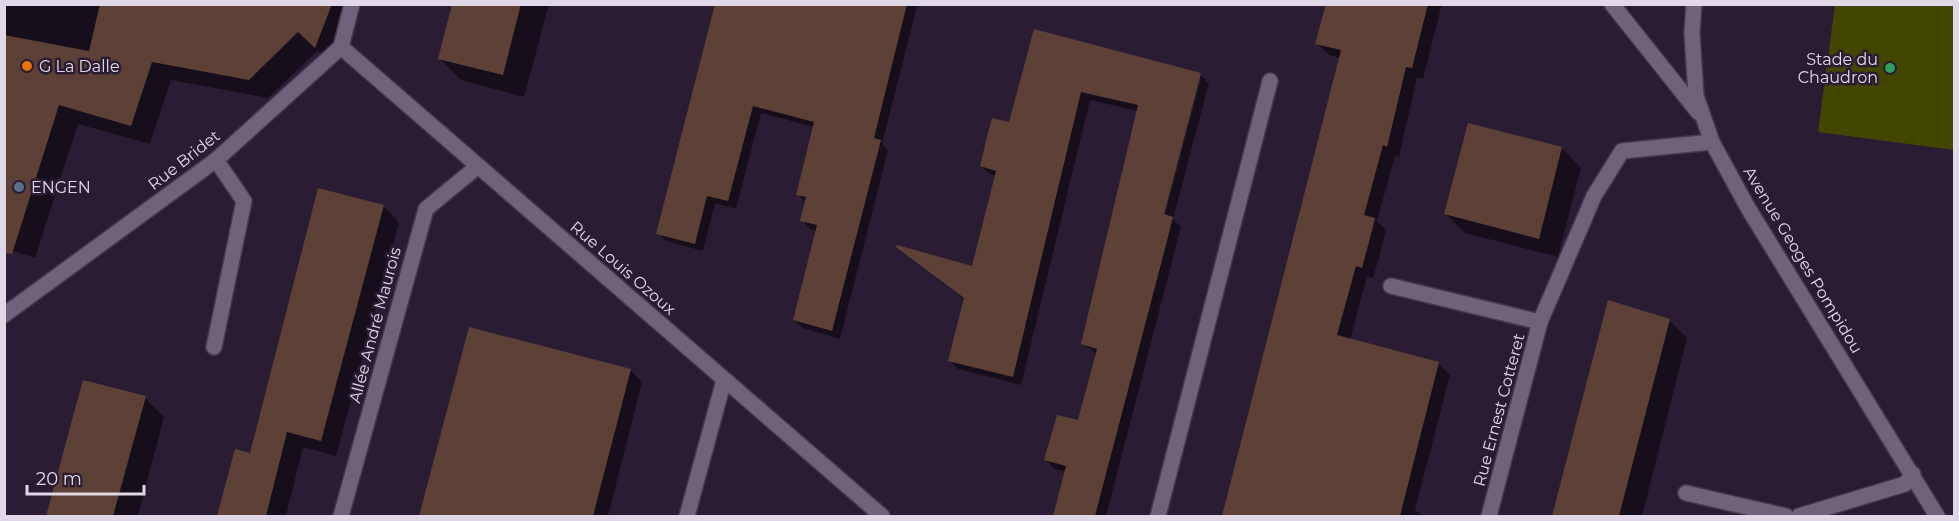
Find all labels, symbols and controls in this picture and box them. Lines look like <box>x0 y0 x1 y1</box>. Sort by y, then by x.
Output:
place label: Stade du Chaudron <box>1798 50 1878 87</box>
place label: G La Dalle <box>39 57 120 76</box>
marker: G La Dalle <box>20 59 34 73</box>
marker: Stade du Chaudron <box>1883 61 1897 75</box>
street label: Rue Bridet <box>144 126 224 194</box>
street label: Avenue Geoges Pompidou <box>1740 163 1866 357</box>
place label: ENGEN <box>31 178 91 197</box>
marker: ENGEN <box>12 180 26 194</box>
street label: Rue Louis Ozoux <box>566 217 680 319</box>
street label: Allée André Maurois <box>345 245 405 405</box>
street label: Rue Ernest Cotteret <box>1469 331 1529 489</box>
scale bar <box>27 458 144 496</box>
text: 20 m <box>36 468 82 490</box>

